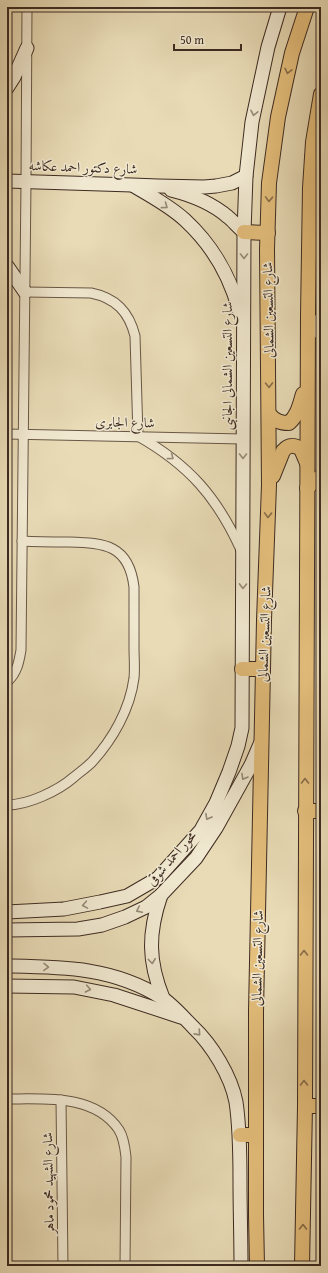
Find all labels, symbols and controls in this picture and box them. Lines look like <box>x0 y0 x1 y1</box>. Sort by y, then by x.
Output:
scale bar <box>174 26 241 52</box>
text: 50 m <box>180 31 204 48</box>
one-way arrow <box>285 68 293 74</box>
one-way arrow <box>250 110 259 116</box>
street label: شارع دكتور احمد عكاشه <box>28 155 138 181</box>
one-way arrow <box>265 196 273 202</box>
one-way arrow <box>161 201 168 208</box>
one-way arrow <box>240 253 248 259</box>
street label: شارع التسعين الشمالى <box>257 262 281 358</box>
street label: شارع التسعين الشمالى الجانبى <box>217 302 239 430</box>
one-way arrow <box>265 382 273 388</box>
street label: شارع الجابرى <box>95 411 155 435</box>
one-way arrow <box>167 452 174 459</box>
one-way arrow <box>239 453 247 459</box>
one-way arrow <box>264 512 273 518</box>
one-way arrow <box>239 583 247 589</box>
street label: شارع التسعين الشمالى <box>252 586 278 683</box>
one-way arrow <box>241 773 248 780</box>
one-way arrow <box>301 778 309 784</box>
one-way arrow <box>206 813 213 820</box>
street label: محور احمد شوقى <box>141 826 201 890</box>
one-way arrow <box>82 900 88 909</box>
one-way arrow <box>136 905 144 913</box>
street label: شارع التسعين الشمالى <box>246 910 270 1006</box>
one-way arrow <box>300 950 308 956</box>
one-way arrow <box>147 958 156 964</box>
one-way arrow <box>43 963 49 971</box>
one-way arrow <box>85 985 91 993</box>
one-way arrow <box>193 1028 200 1035</box>
one-way arrow <box>300 1080 308 1086</box>
street label: شارع الشهيد محمود ماهر <box>37 1132 61 1236</box>
one-way arrow <box>299 1224 307 1230</box>

